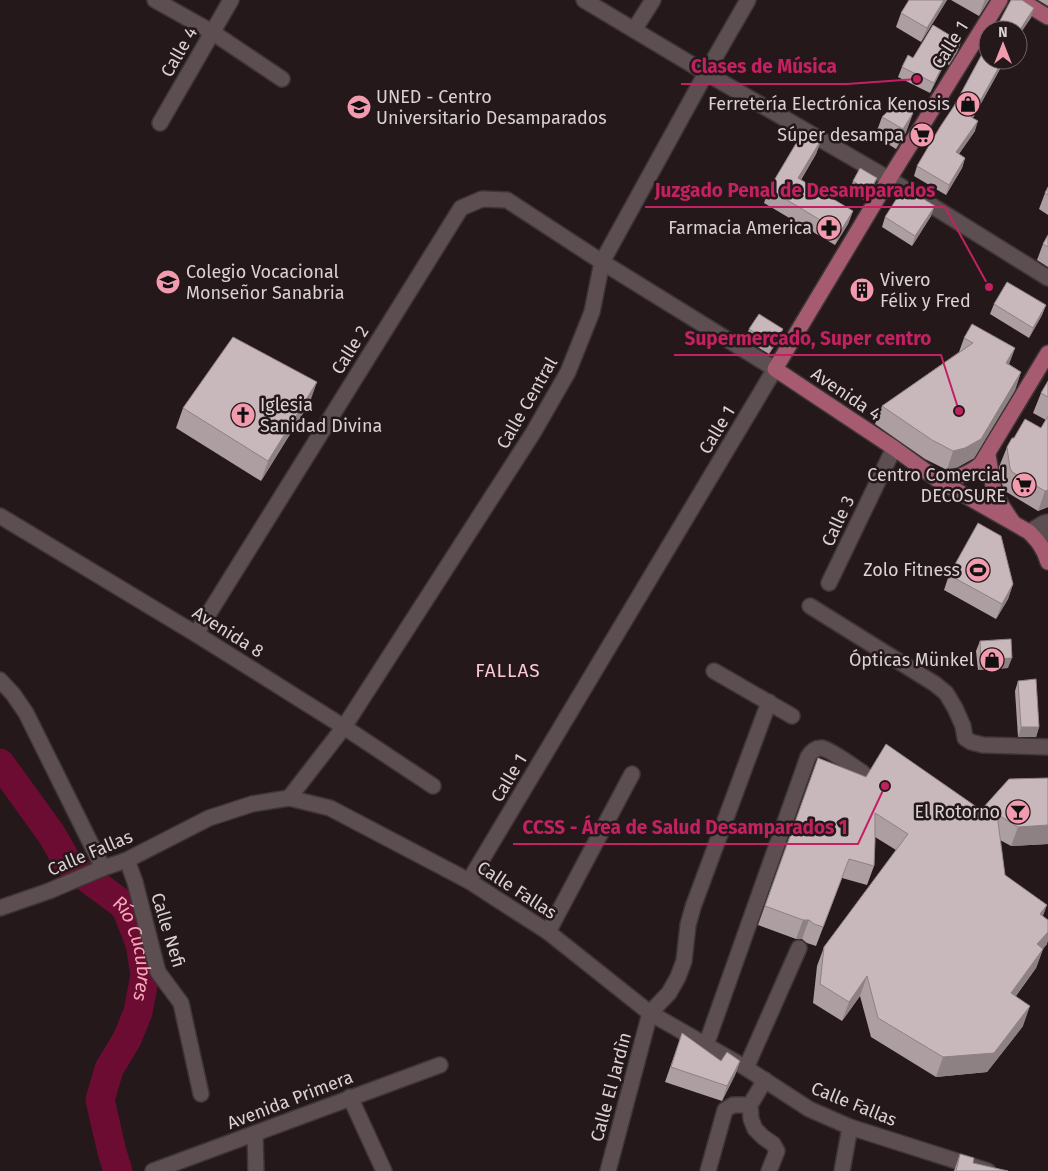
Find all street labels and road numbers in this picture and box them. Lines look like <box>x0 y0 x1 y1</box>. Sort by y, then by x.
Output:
street label: Calle 1 <box>927 17 973 73</box>
street label: Calle 4 <box>156 23 202 81</box>
street label: Calle 2 <box>327 321 374 379</box>
street label: Calle Central <box>492 353 562 453</box>
street label: Avenida 4 <box>807 363 885 426</box>
street label: Calle 1 <box>694 402 740 458</box>
street label: Calle 3 <box>817 492 859 550</box>
street label: Avenida 8 <box>188 602 268 663</box>
street label: Calle 1 <box>486 750 532 806</box>
street label: Calle Fallas <box>44 825 136 881</box>
street label: Calle Fallas <box>473 856 561 924</box>
street label: Calle Nefi <box>146 890 190 970</box>
street label: Calle El Jardìn <box>586 1030 636 1144</box>
street label: Avenida Primera <box>224 1066 356 1134</box>
street label: Calle Fallas <box>808 1077 900 1131</box>

